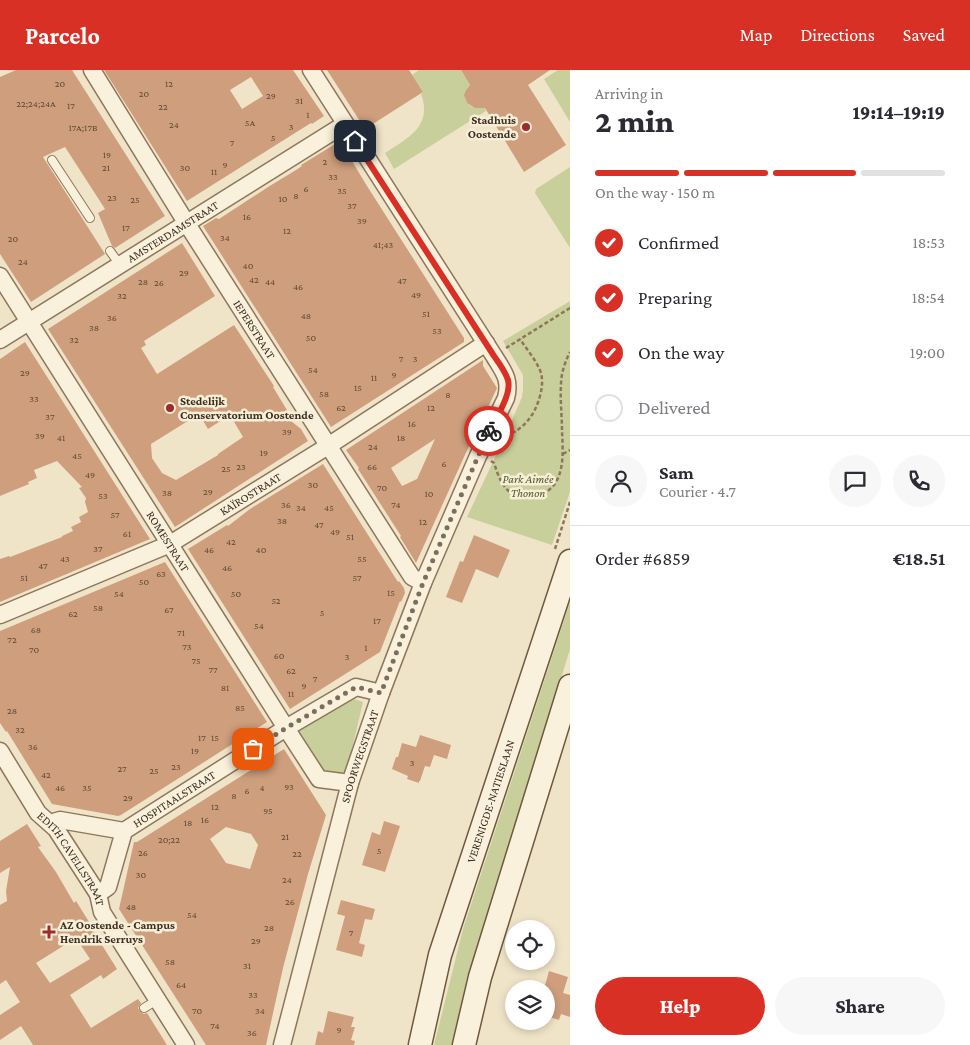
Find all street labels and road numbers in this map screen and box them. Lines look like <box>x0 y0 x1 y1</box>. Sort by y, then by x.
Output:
street label: AMSTERDAMSTRAAT <box>125 198 222 266</box>
street label: IEPERSTRAAT <box>230 297 278 362</box>
street label: KAÏROSTRAAT <box>217 469 284 518</box>
street label: ROMESTRAAT <box>143 508 193 575</box>
street label: SPOORWEGSTRAAT <box>338 707 382 805</box>
street label: VERENIGDE-NATIESLAAN <box>464 738 518 865</box>
street label: HOSPITAALSTRAAT <box>130 767 219 830</box>
street label: EDITH CAVELLSTRAAT <box>34 809 107 907</box>

